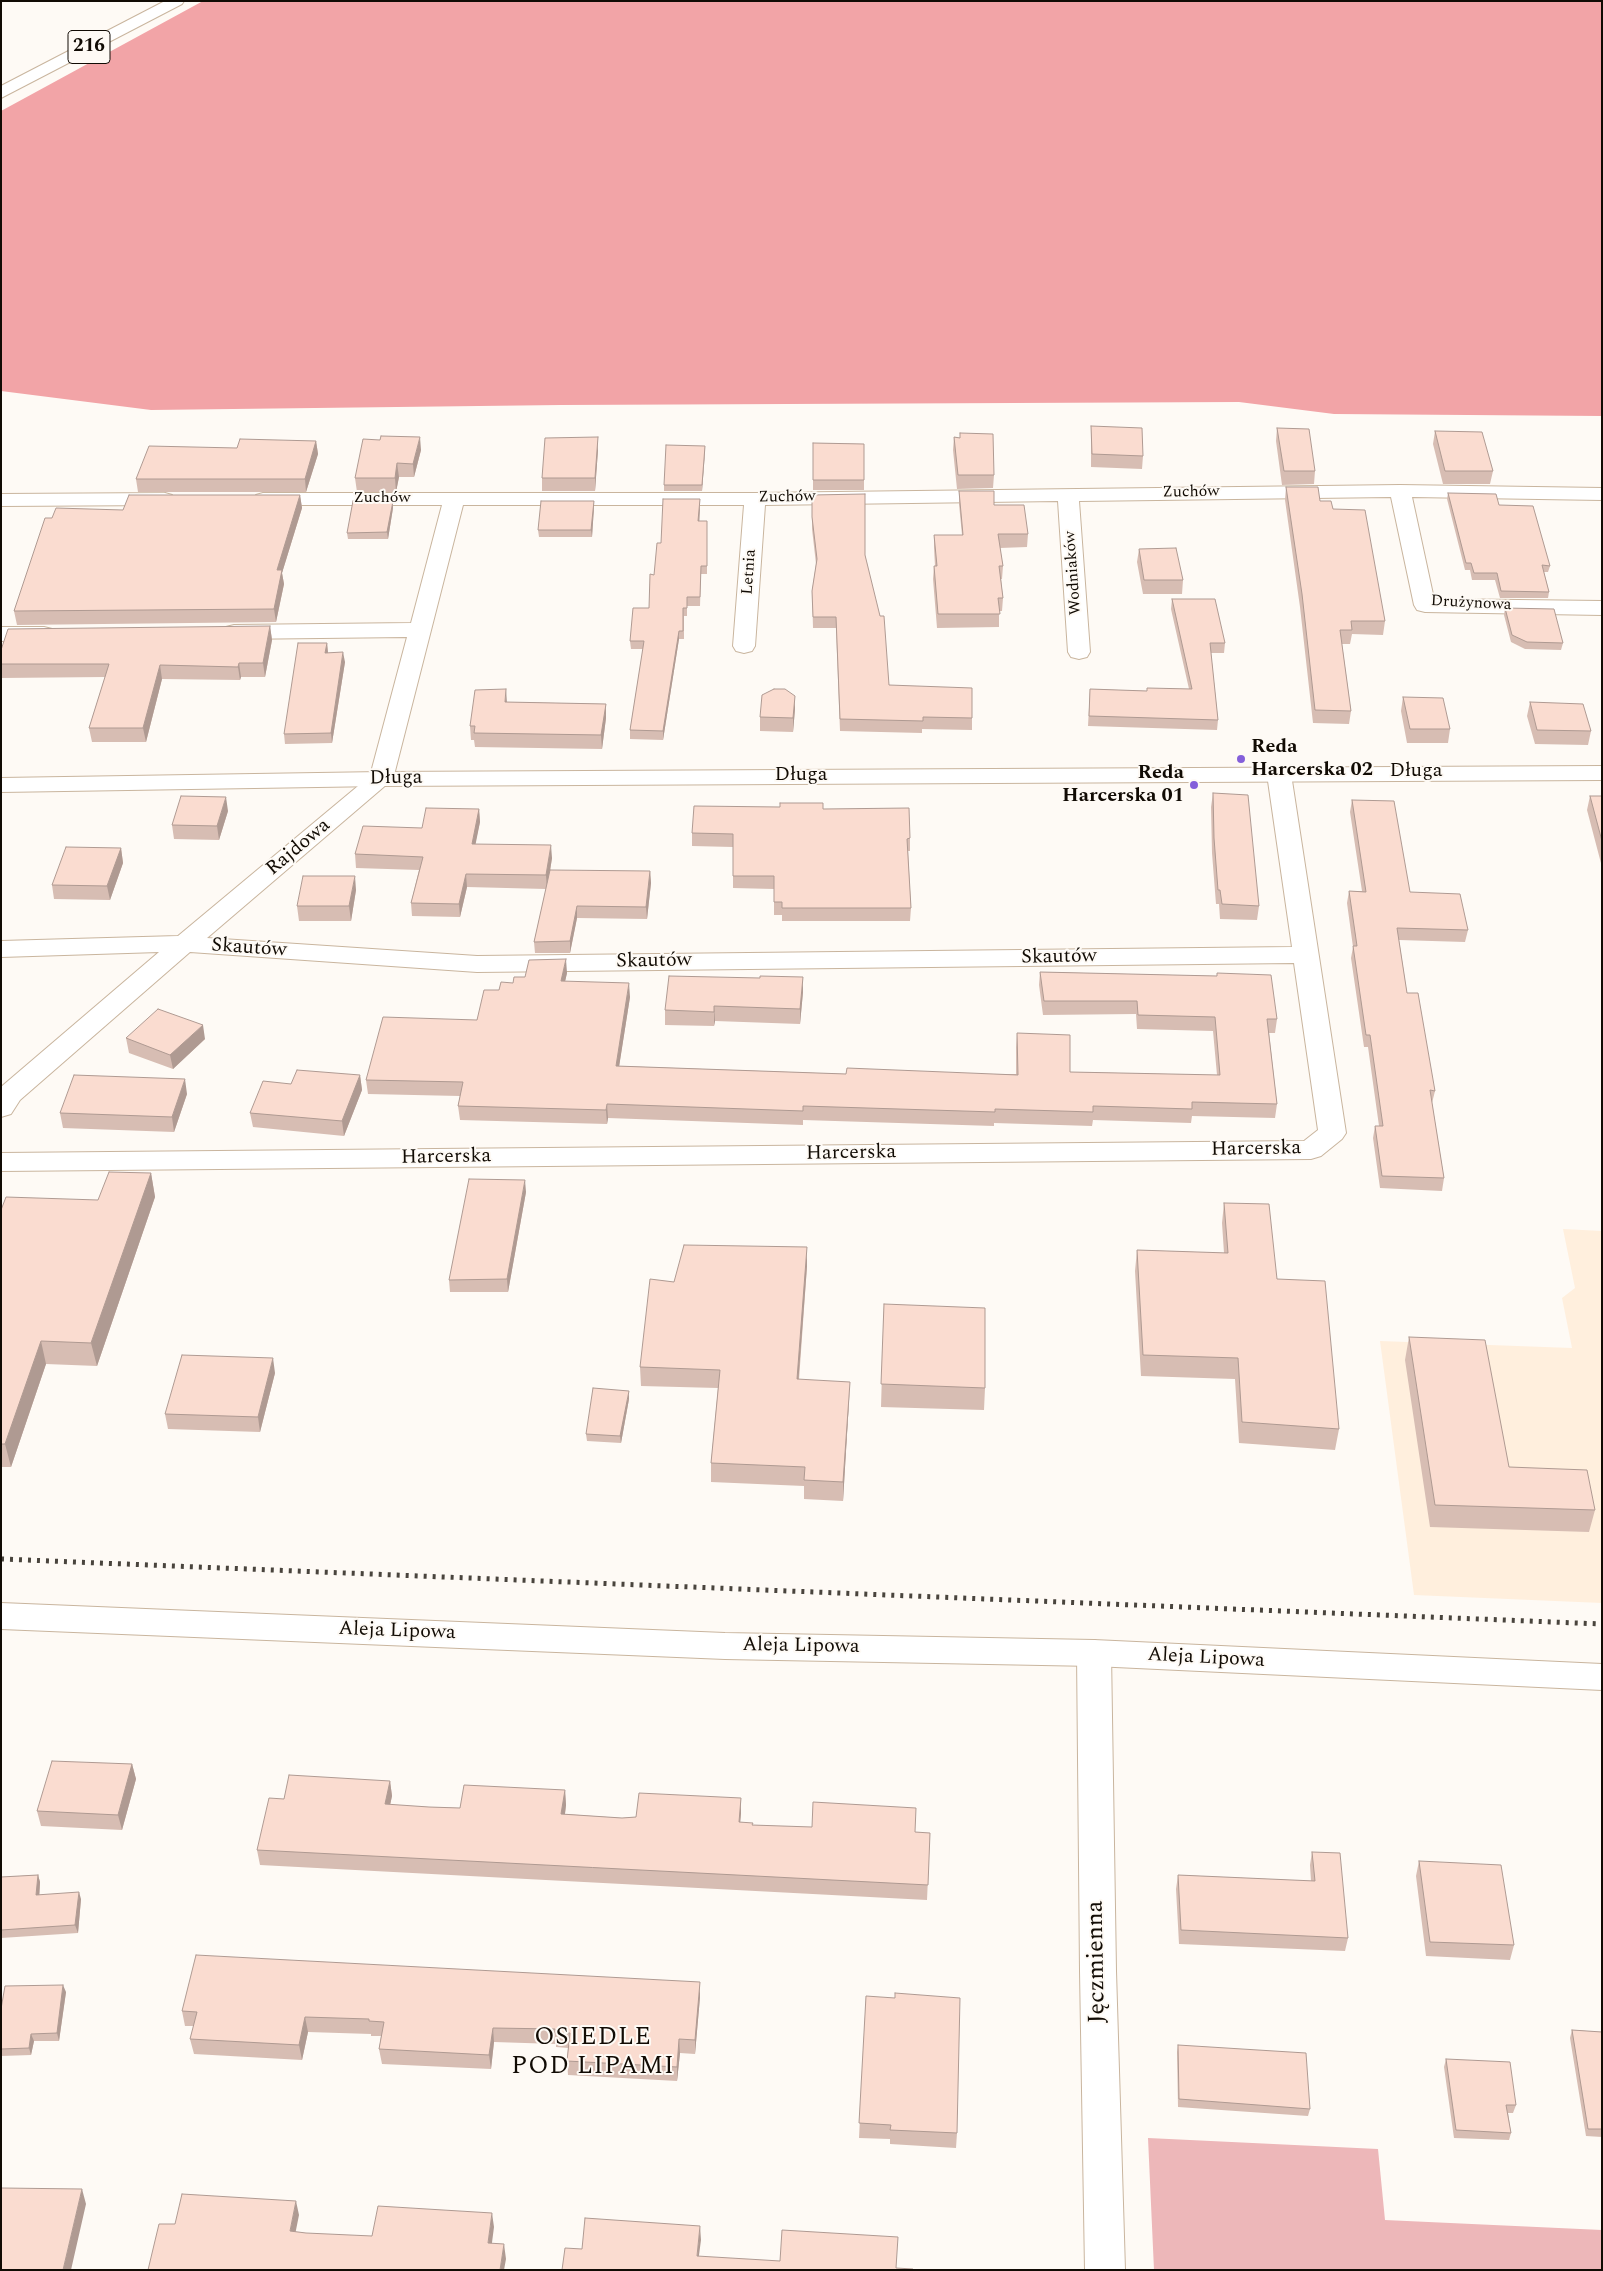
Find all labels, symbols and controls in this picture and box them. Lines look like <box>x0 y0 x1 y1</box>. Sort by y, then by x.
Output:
road number: 216 <box>68 31 110 64</box>
street label: Zuchów <box>1162 483 1220 503</box>
street label: Zuchów <box>758 488 816 508</box>
street label: Zuchów <box>354 489 410 509</box>
street label: Wodniaków <box>1061 530 1087 616</box>
street label: Letnia <box>739 549 761 595</box>
street label: Drużynowa <box>1430 592 1512 616</box>
place label: Reda Harcerska 02 <box>1251 736 1373 783</box>
marker: Reda Harcerska 02 <box>1235 753 1247 765</box>
street label: Długa <box>1389 760 1443 784</box>
place label: Reda Harcerska 01 <box>1062 762 1184 809</box>
street label: Długa <box>774 764 828 788</box>
street label: Długa <box>369 767 423 791</box>
marker: Reda Harcerska 01 <box>1188 779 1200 791</box>
street label: Rajdowa <box>262 814 336 882</box>
street label: Skautów <box>211 934 287 964</box>
street label: Skautów <box>1021 945 1097 971</box>
street label: Skautów <box>616 949 692 975</box>
street label: Harcerska <box>1211 1137 1301 1163</box>
street label: Harcerska <box>806 1141 896 1167</box>
street label: Harcerska <box>401 1145 491 1171</box>
street label: Aleja Lipowa <box>338 1618 456 1646</box>
street label: Aleja Lipowa <box>742 1634 860 1660</box>
street label: Aleja Lipowa <box>1147 1644 1265 1674</box>
street label: Jęczmienna <box>1083 1900 1113 2024</box>
district label: OSIEDLE POD LIPAMI <box>510 2024 676 2083</box>

